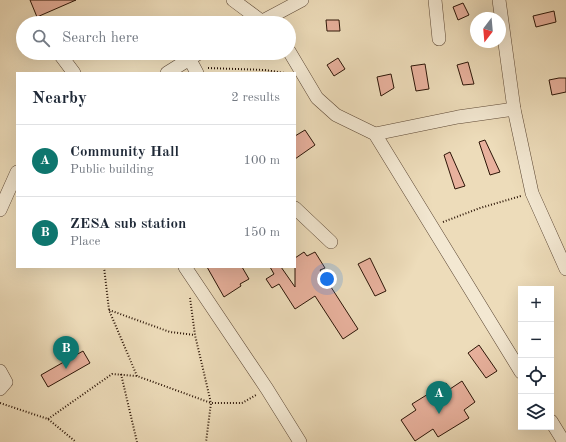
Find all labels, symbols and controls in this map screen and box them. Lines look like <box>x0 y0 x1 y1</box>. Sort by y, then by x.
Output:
north arrow <box>470 12 506 48</box>
search box <box>16 16 296 60</box>
icon: search <box>30 27 52 49</box>
text: Search here <box>62 31 139 46</box>
text: Nearby <box>32 90 87 107</box>
text: 2 results <box>231 91 280 104</box>
text: Community Hall <box>70 145 179 160</box>
text: A <box>40 154 50 167</box>
text: 100 m <box>243 154 280 167</box>
text: Public building <box>70 163 154 176</box>
text: ZESA sub station <box>70 217 186 232</box>
text: B <box>40 226 50 239</box>
text: 150 m <box>243 226 280 239</box>
text: Place <box>70 235 100 248</box>
your location <box>317 269 337 289</box>
map controls <box>518 286 554 430</box>
button: + <box>518 286 554 322</box>
button: − <box>518 322 554 358</box>
pin: B <box>53 336 79 369</box>
button: locate <box>518 358 554 394</box>
pin: A <box>426 381 452 414</box>
button: layers <box>518 394 554 430</box>

